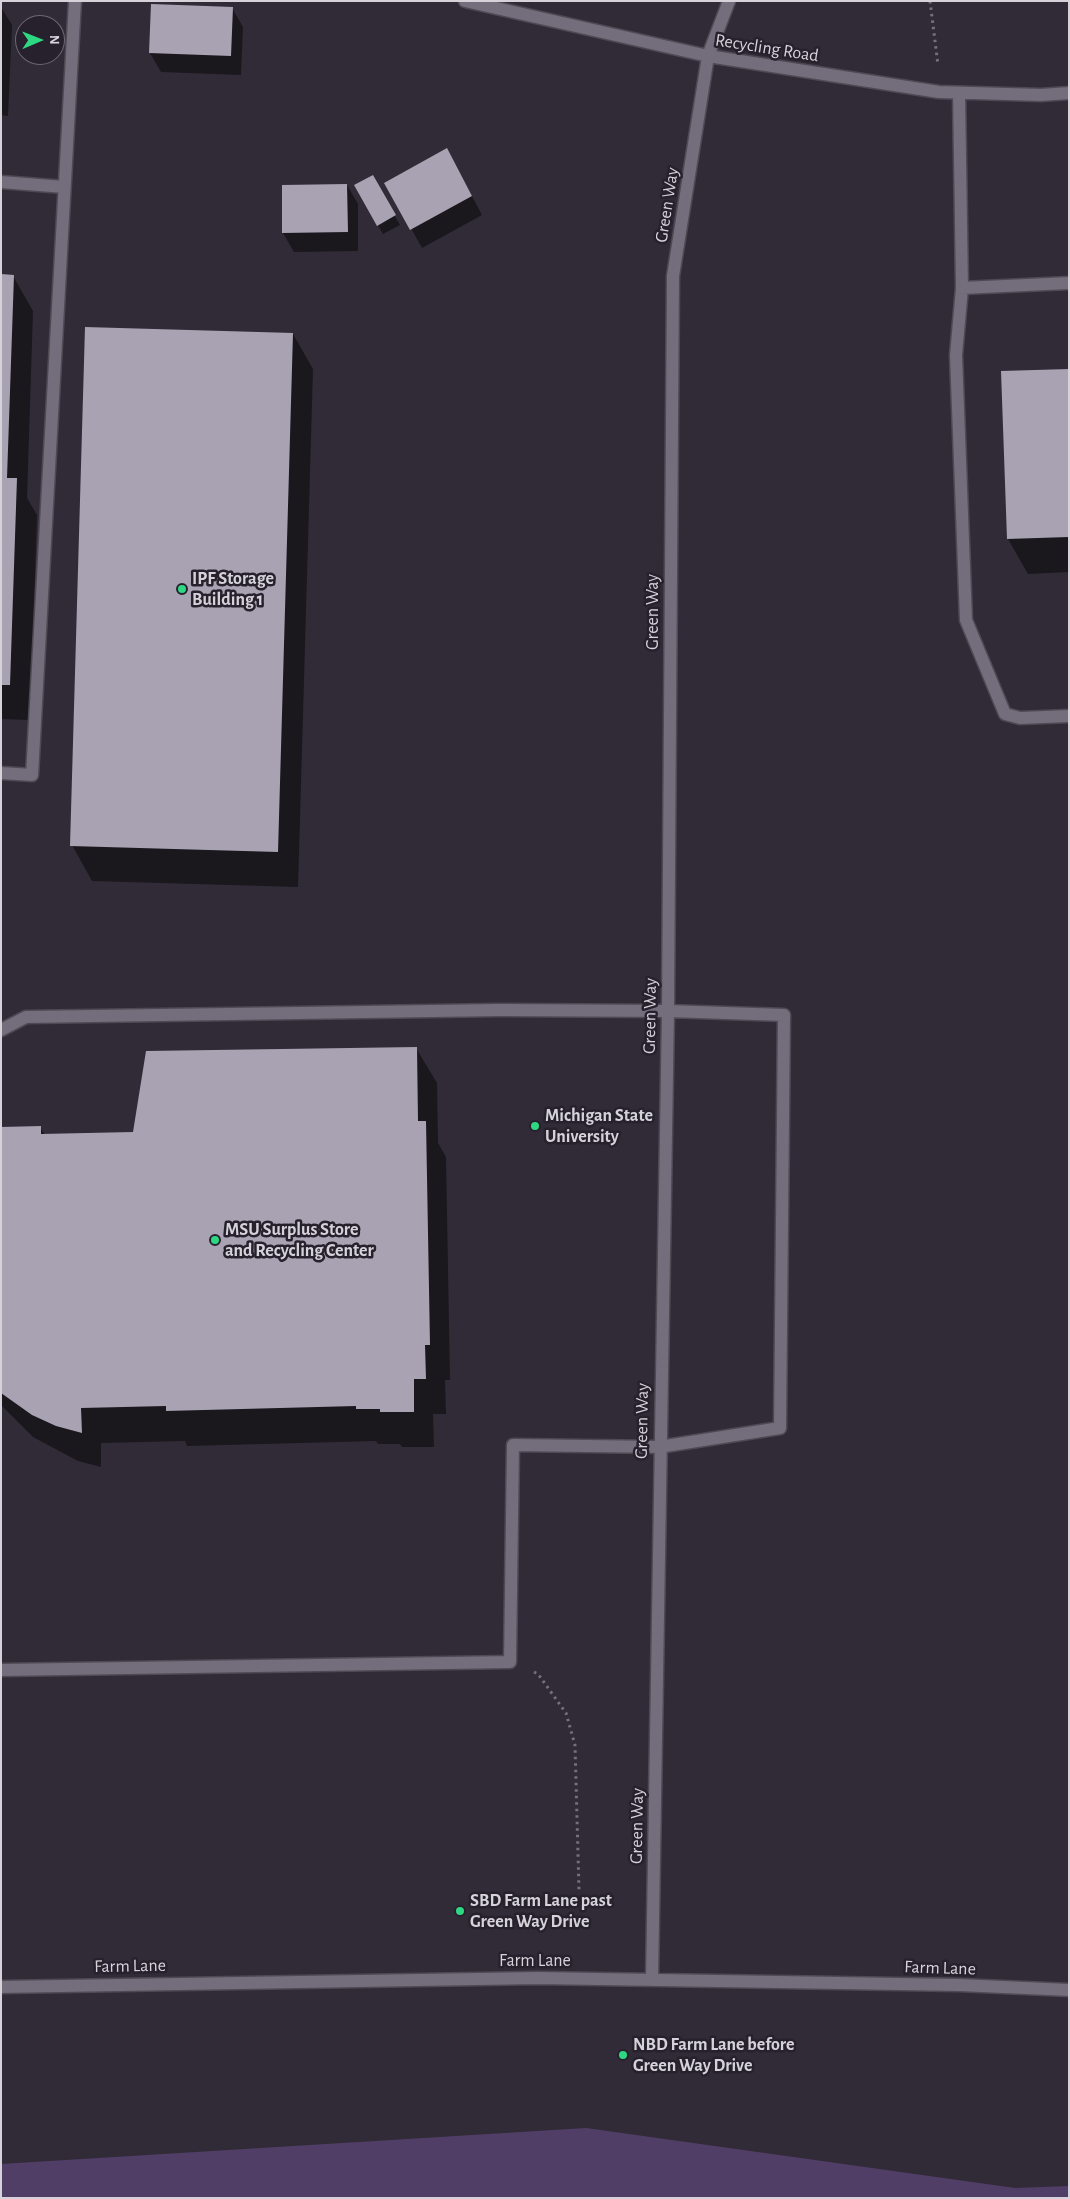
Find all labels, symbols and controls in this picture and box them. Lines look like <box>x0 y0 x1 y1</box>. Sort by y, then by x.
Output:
north arrow <box>15 15 65 65</box>
street label: Recycling Road <box>714 29 820 67</box>
text: N <box>47 35 61 45</box>
street label: Green Way <box>650 166 684 244</box>
place label: IPF Storage Building 1 <box>192 568 274 610</box>
street label: Green Way <box>642 574 664 650</box>
marker: IPF Storage Building 1 <box>176 583 188 595</box>
street label: Green Way <box>639 978 661 1054</box>
place label: Michigan State University <box>545 1105 653 1148</box>
marker: Michigan State University <box>529 1120 541 1132</box>
place label: MSU Surplus Store and Recycling Center <box>225 1219 374 1262</box>
marker: MSU Surplus Store and Recycling Center <box>209 1234 221 1246</box>
street label: Green Way <box>631 1383 653 1459</box>
street label: Green Way <box>626 1788 648 1864</box>
place label: SBD Farm Lane past Green Way Drive <box>470 1890 612 1932</box>
marker: SBD Farm Lane past Green Way Drive <box>454 1905 466 1917</box>
street label: Farm Lane <box>499 1950 571 1972</box>
street label: Farm Lane <box>94 1955 166 1977</box>
street label: Farm Lane <box>904 1956 976 1980</box>
place label: NBD Farm Lane before Green Way Drive <box>633 2034 795 2076</box>
marker: NBD Farm Lane before Green Way Drive <box>617 2049 629 2061</box>

